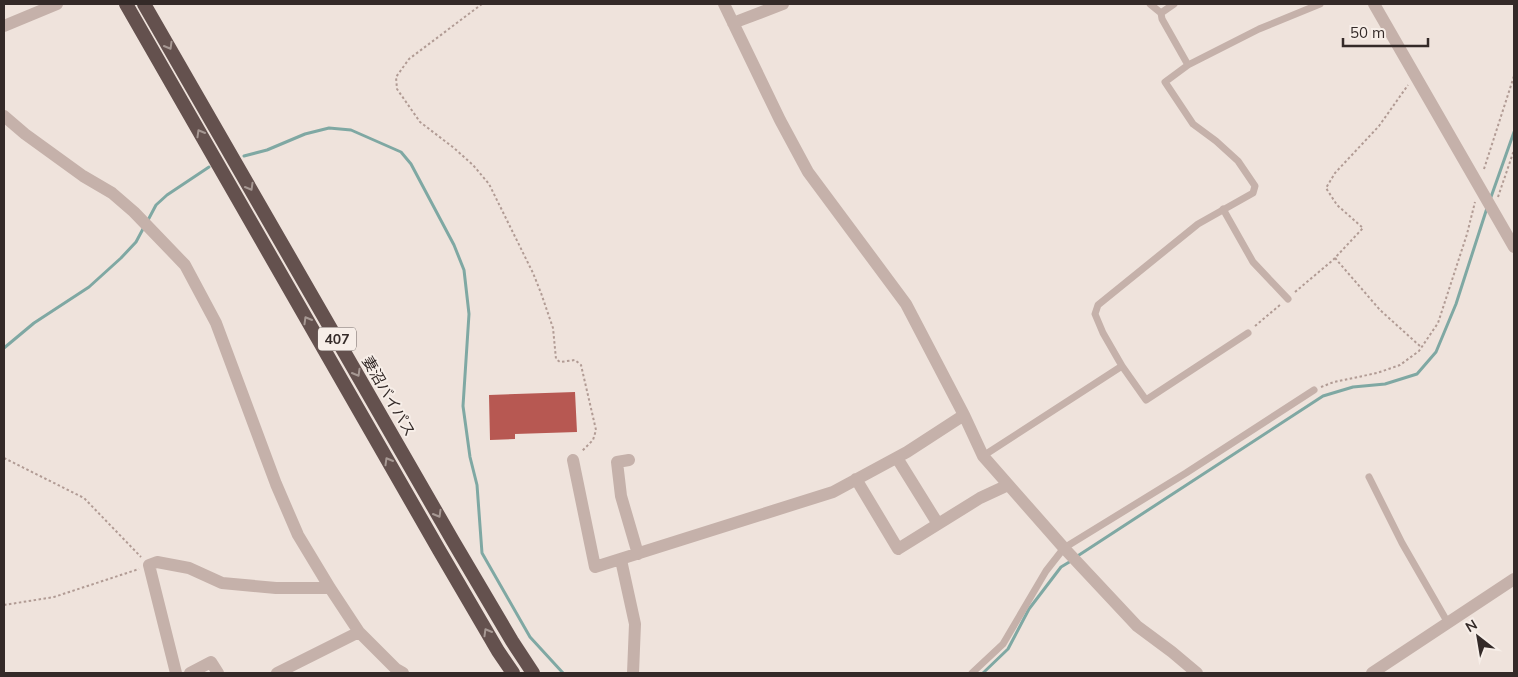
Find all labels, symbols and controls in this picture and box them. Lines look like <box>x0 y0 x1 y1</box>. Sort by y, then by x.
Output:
scale bar <box>1343 15 1428 47</box>
text: 50 m <box>1350 23 1385 42</box>
one-way arrow <box>162 41 172 50</box>
one-way arrow <box>197 130 207 139</box>
one-way arrow <box>243 182 253 191</box>
one-way arrow <box>303 316 313 325</box>
road number: 407 <box>318 328 356 350</box>
street label: 妻沼バイパス <box>358 352 420 440</box>
one-way arrow <box>350 368 360 377</box>
one-way arrow <box>384 457 394 466</box>
one-way arrow <box>431 509 441 518</box>
north arrow <box>1453 612 1503 662</box>
text: N <box>1462 615 1480 636</box>
one-way arrow <box>483 628 493 637</box>

